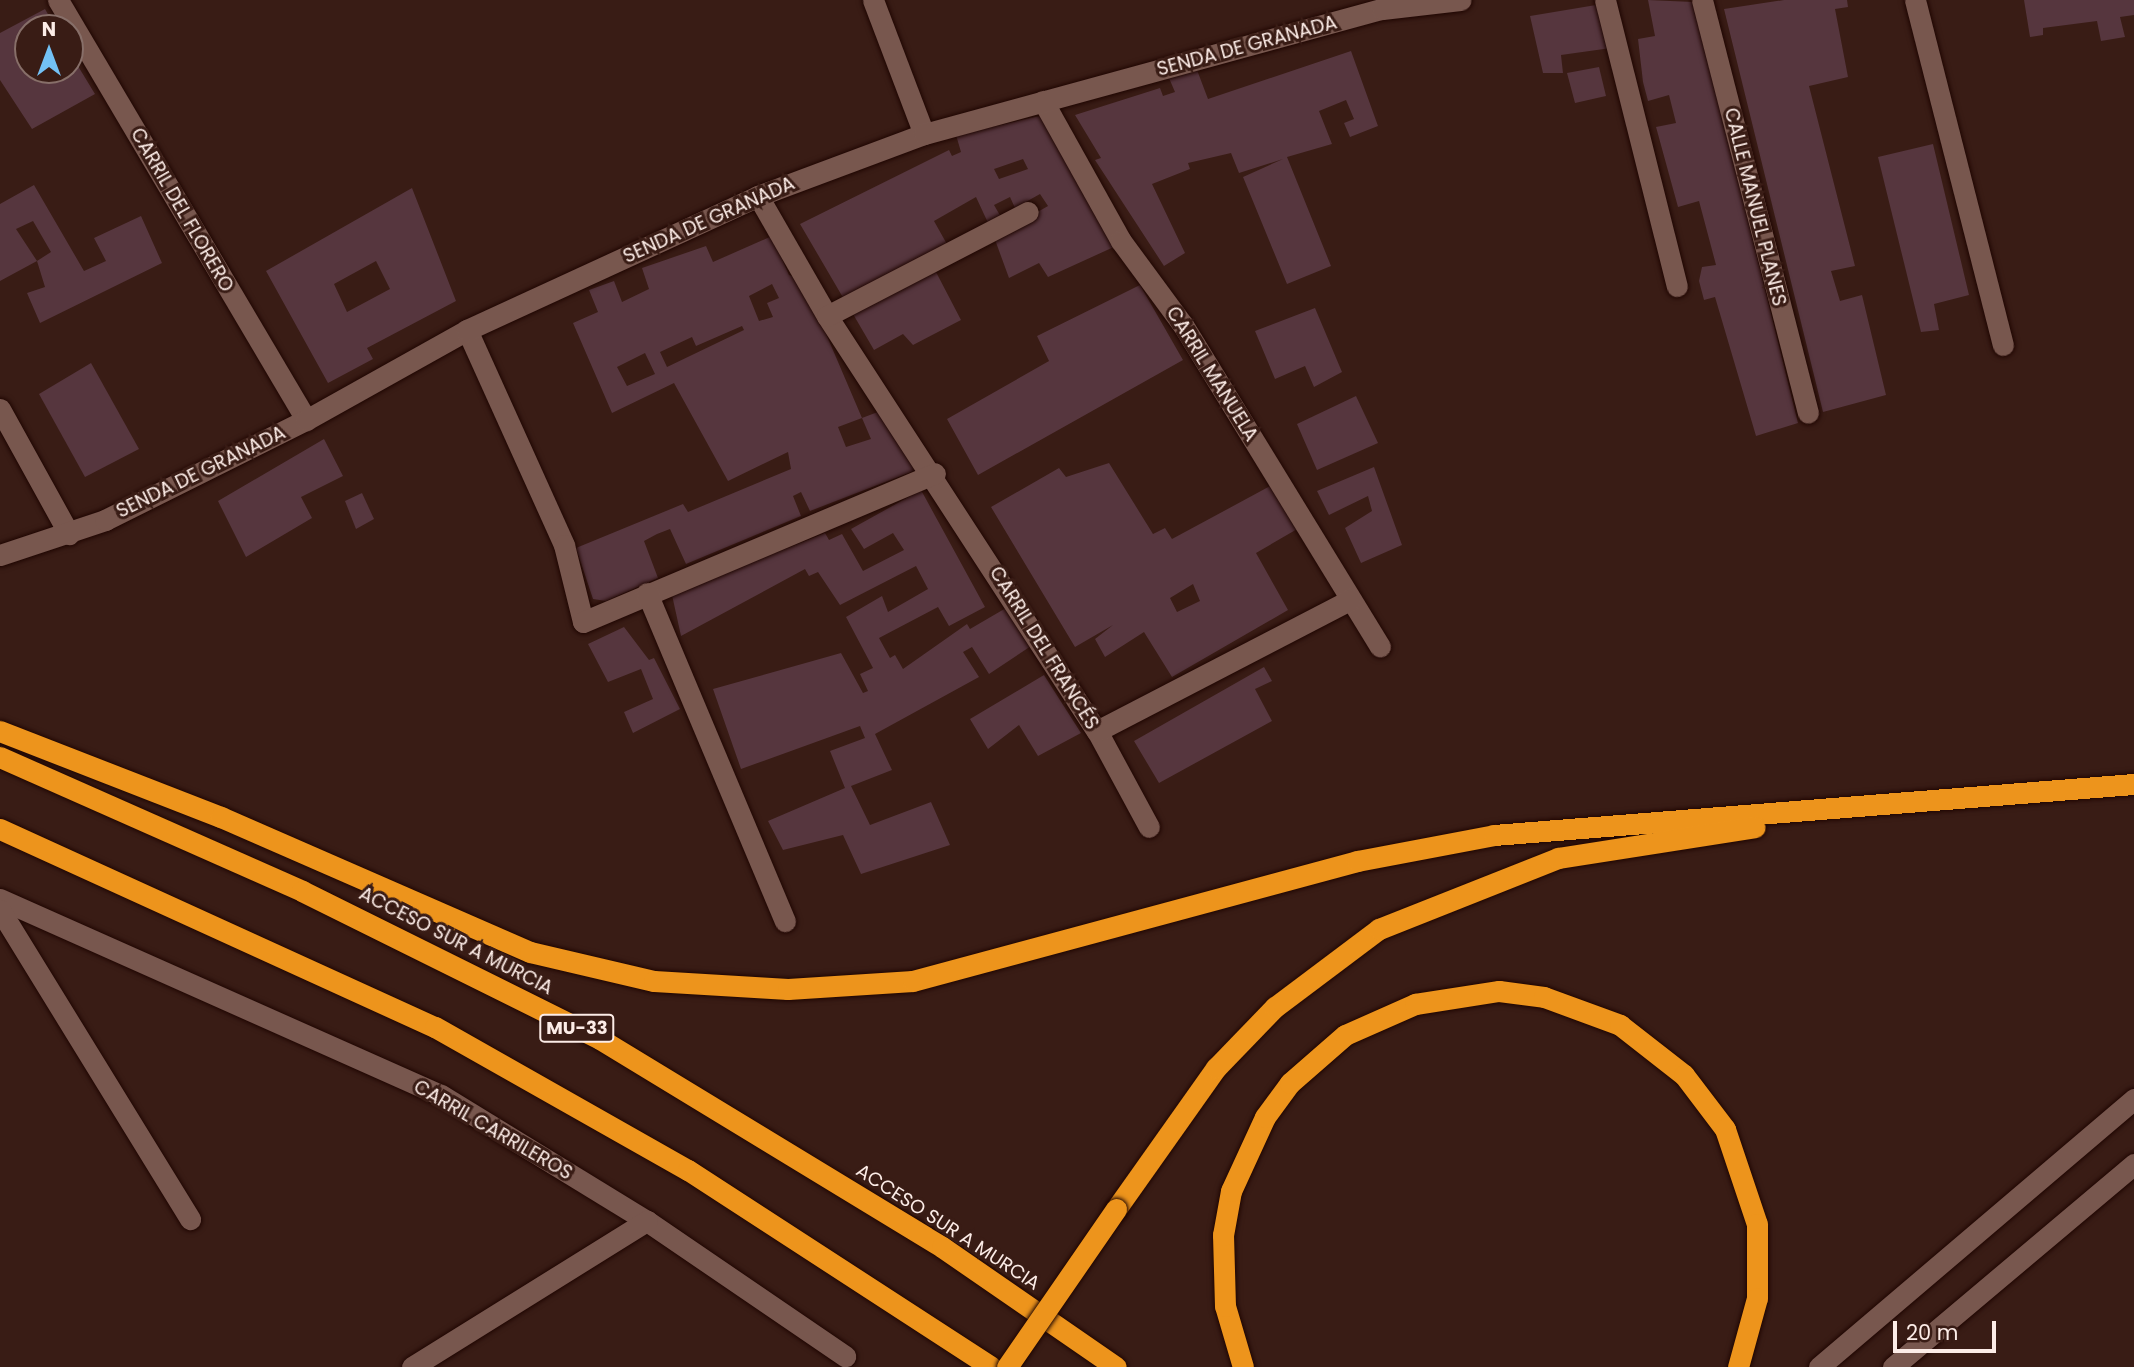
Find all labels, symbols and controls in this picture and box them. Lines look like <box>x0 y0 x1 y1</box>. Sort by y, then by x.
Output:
street label: SENDA DE GRANADA <box>1155 11 1339 81</box>
north arrow <box>14 14 84 84</box>
text: N <box>42 16 56 43</box>
street label: CALLE MANUEL PLANES <box>1719 106 1791 308</box>
street label: CARRIL DEL FLORERO <box>126 124 238 296</box>
street label: SENDA DE GRANADA <box>620 172 798 268</box>
street label: CARRIL MANUELA <box>1161 302 1263 446</box>
street label: SENDA DE GRANADA <box>113 421 289 523</box>
street label: CARRIL DEL FRANCÉS <box>985 562 1103 734</box>
street label: ACCESO SUR A MURCIA <box>355 882 557 1000</box>
road number: MU-33 <box>538 1014 616 1042</box>
street label: CARRIL CARRILEROS <box>410 1075 576 1185</box>
street label: ACCESO SUR A MURCIA <box>852 1159 1044 1295</box>
scale bar <box>1896 1308 1999 1352</box>
text: 20 m <box>1906 1318 1959 1347</box>

